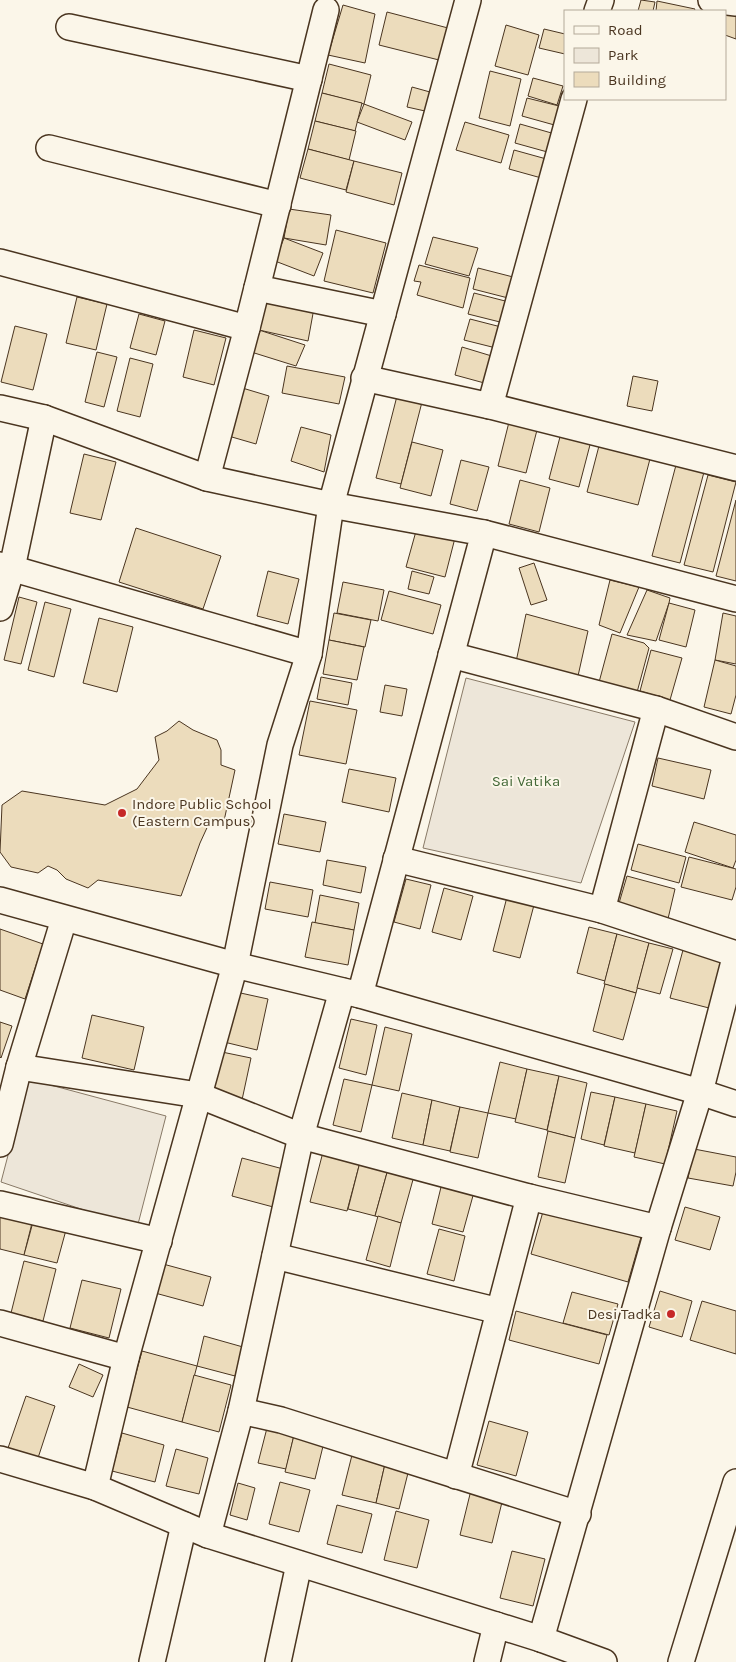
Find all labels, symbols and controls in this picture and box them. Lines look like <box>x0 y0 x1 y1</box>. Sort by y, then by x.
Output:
legend <box>564 10 726 100</box>
text: Road <box>608 21 643 39</box>
text: Park <box>608 46 638 64</box>
text: Building <box>608 71 666 89</box>
park label: Sai Vatika <box>492 772 560 790</box>
place label: Indore Public School (Eastern Campus) <box>132 795 272 830</box>
marker: Indore Public School (Eastern Campus) <box>116 807 128 819</box>
place label: Desi Tadka <box>587 1305 661 1323</box>
marker: Desi Tadka <box>665 1308 677 1320</box>

